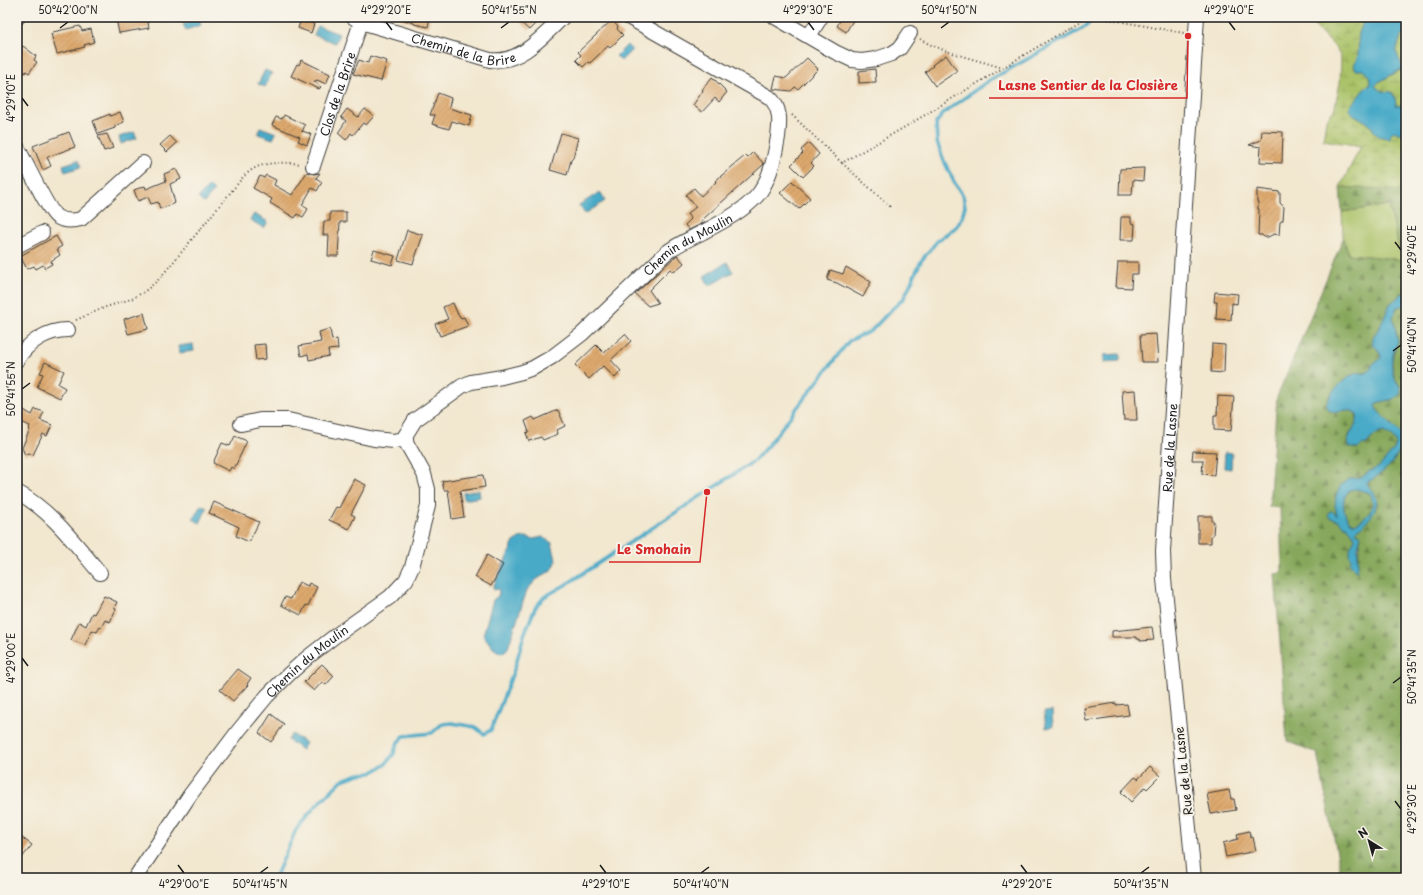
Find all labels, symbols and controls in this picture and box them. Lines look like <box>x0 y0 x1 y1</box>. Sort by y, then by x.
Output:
text: 50°42'00"N <box>38 2 98 17</box>
text: 4°29'20"E <box>361 2 411 17</box>
text: 50°41'55"N <box>481 2 537 17</box>
text: 4°29'30"E <box>783 2 833 17</box>
text: 50°41'50"N <box>921 2 977 17</box>
text: 4°29'40"E <box>1204 2 1254 17</box>
street label: Chemin de la Brire <box>409 28 518 70</box>
street label: Clos de la Brire <box>315 49 359 138</box>
callout: Lasne Sentier de la Closière <box>989 73 1187 98</box>
text: 4°29'10"E <box>3 74 18 122</box>
text: Lasne Sentier de la Closière <box>998 75 1178 94</box>
street label: Chemin du Moulin <box>639 209 736 280</box>
text: 4°29'40"E <box>1404 225 1419 275</box>
text: 50°41'40"N <box>1404 317 1419 373</box>
text: 50°41'55"N <box>3 361 18 417</box>
street label: Rue de la Lasne <box>1158 402 1181 493</box>
callout: Le Smohain <box>609 537 700 562</box>
text: Le Smohain <box>617 539 691 558</box>
street label: Chemin du Moulin <box>261 620 352 702</box>
text: 4°29'00"E <box>3 633 18 683</box>
text: 50°41'35"N <box>1404 649 1419 705</box>
street label: Rue de la Lasne <box>1169 726 1197 816</box>
text: 4°29'30"E <box>1404 784 1419 834</box>
north arrow <box>1349 821 1389 861</box>
text: N <box>1354 823 1372 842</box>
text: 4°29'00"E <box>159 876 209 891</box>
text: 50°41'45"N <box>232 876 288 891</box>
text: 4°29'10"E <box>582 876 630 891</box>
text: 50°41'40"N <box>673 876 729 891</box>
text: 4°29'20"E <box>1002 876 1052 891</box>
text: 50°41'35"N <box>1113 876 1169 891</box>

